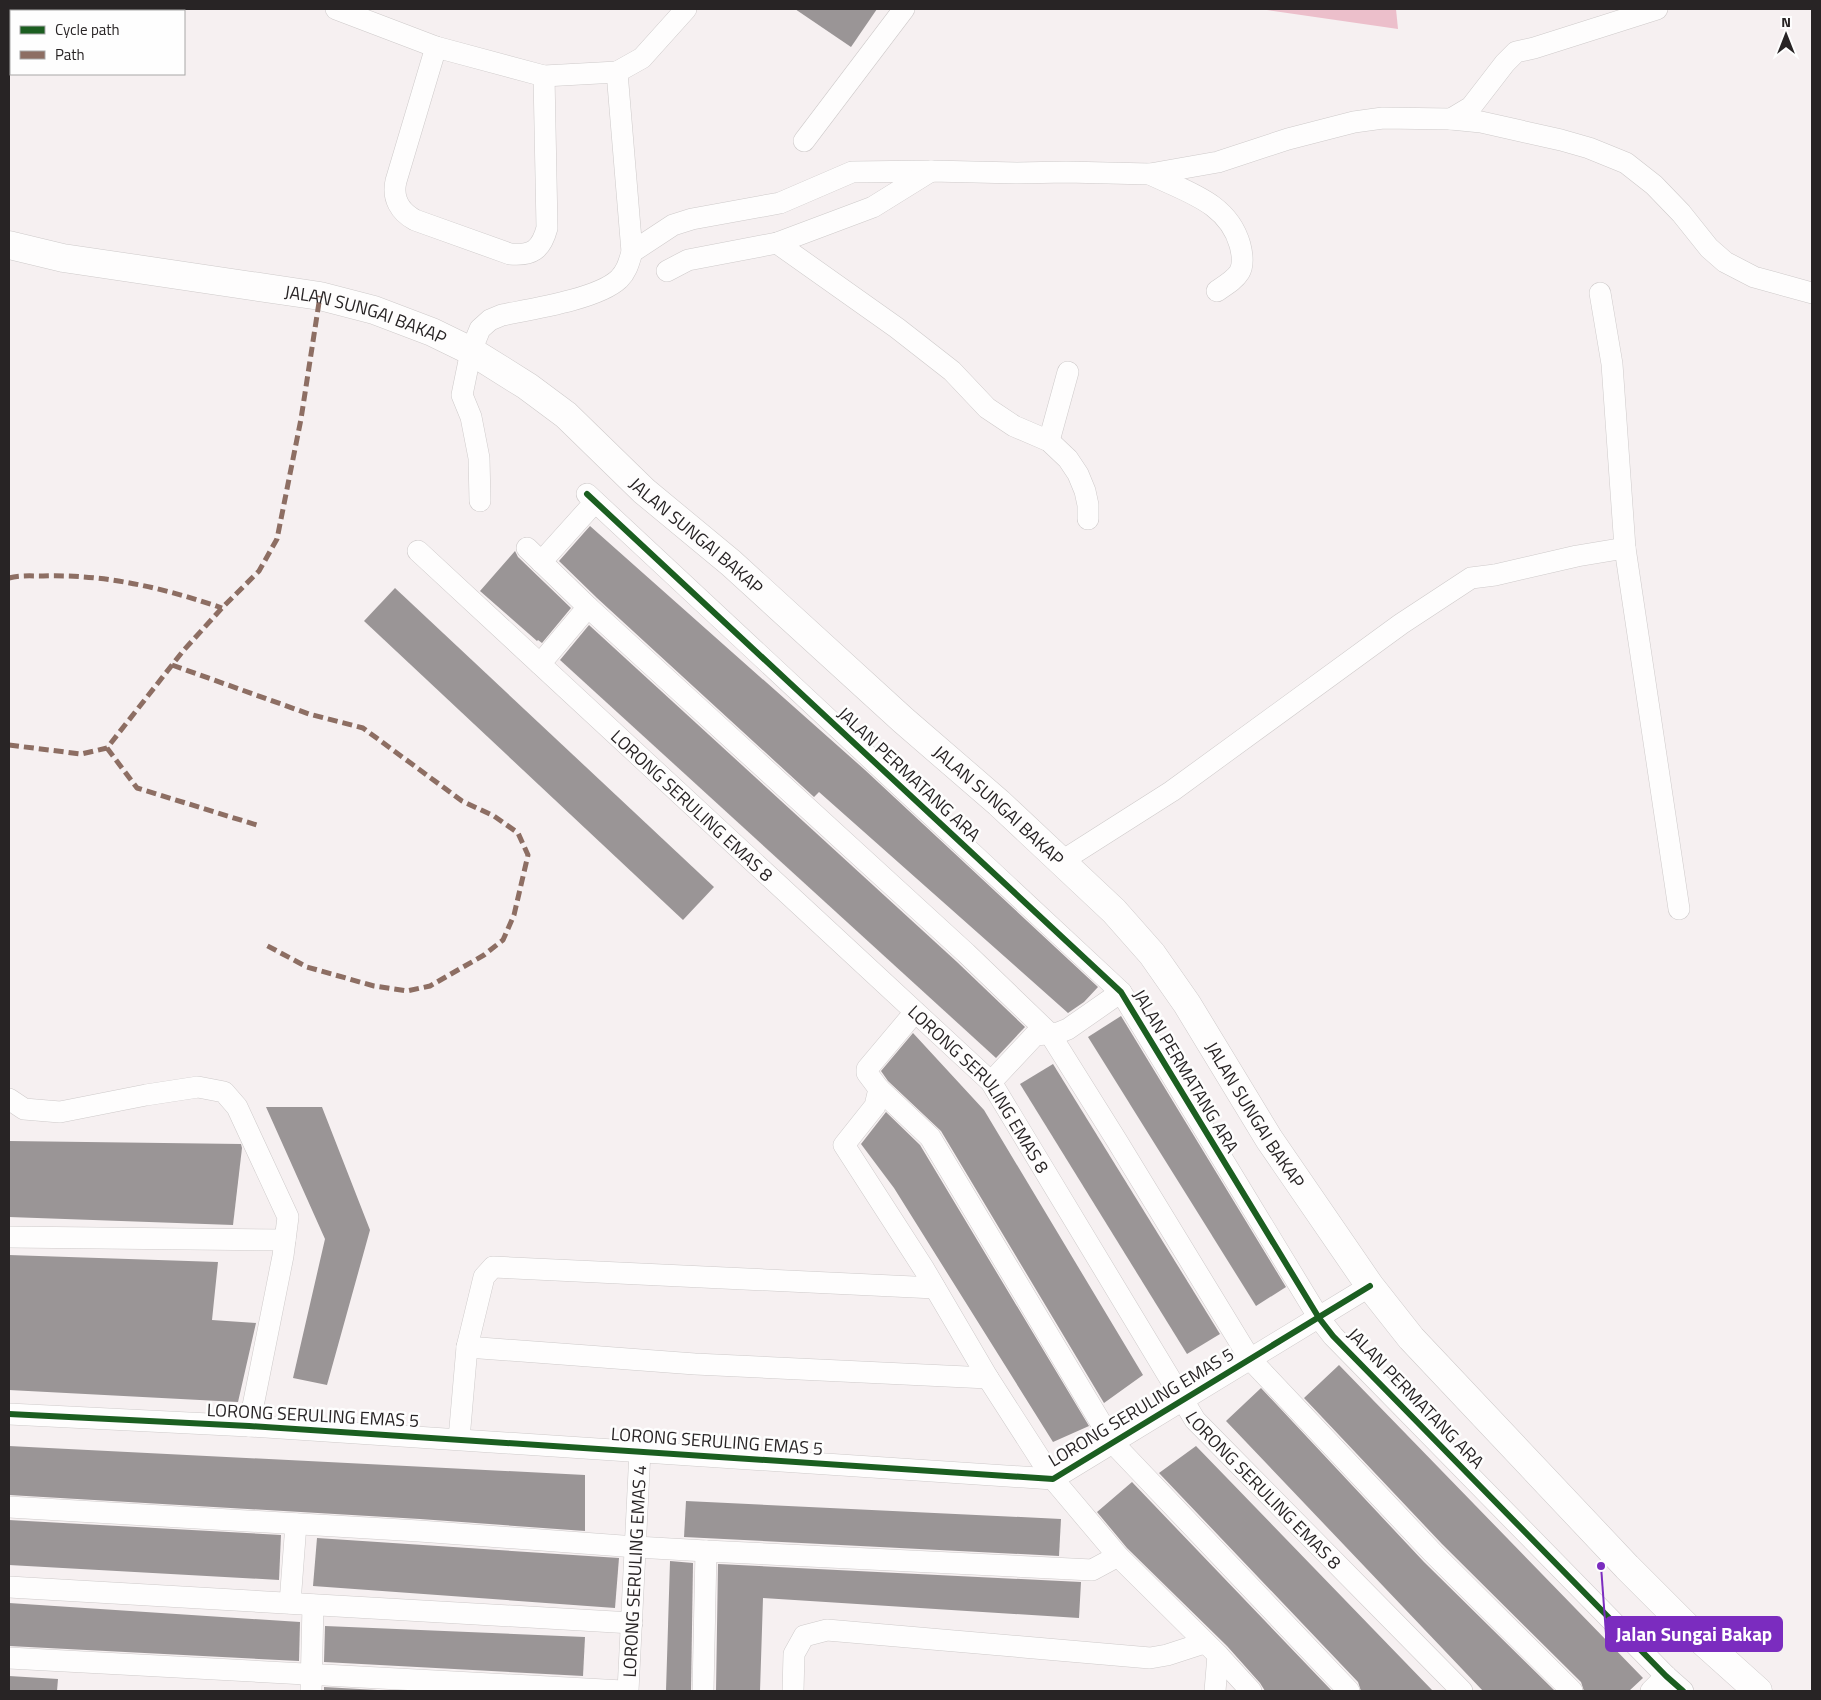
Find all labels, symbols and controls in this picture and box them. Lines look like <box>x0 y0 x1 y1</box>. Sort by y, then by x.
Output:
legend <box>10 10 185 75</box>
north arrow <box>1761 10 1811 60</box>
text: N <box>1781 11 1791 32</box>
text: Cycle path <box>55 18 120 41</box>
text: Path <box>55 43 85 66</box>
street label: JALAN SUNGAI BAKAP <box>283 277 452 351</box>
street label: JALAN SUNGAI BAKAP <box>624 471 770 600</box>
street label: JALAN PERMATANG ARA <box>831 700 987 848</box>
street label: LORONG SERULING EMAS 8 <box>605 723 779 887</box>
street label: JALAN SUNGAI BAKAP <box>927 738 1071 872</box>
street label: JALAN PERMATANG ARA <box>1126 984 1246 1158</box>
street label: LORONG SERULING EMAS 8 <box>902 998 1056 1178</box>
street label: JALAN SUNGAI BAKAP <box>1199 1036 1312 1193</box>
street label: JALAN PERMATANG ARA <box>1341 1321 1491 1475</box>
street label: LORONG SERULING EMAS 5 <box>1043 1341 1239 1473</box>
street label: LORONG SERULING EMAS 5 <box>206 1396 420 1434</box>
street label: LORONG SERULING EMAS 8 <box>1179 1406 1348 1575</box>
street label: LORONG SERULING EMAS 5 <box>610 1420 824 1462</box>
street label: LORONG SERULING EMAS 4 <box>615 1464 653 1678</box>
callout: Jalan Sungai Bakap <box>1606 1617 1782 1651</box>
text: Jalan Sungai Bakap <box>1616 1619 1772 1648</box>

